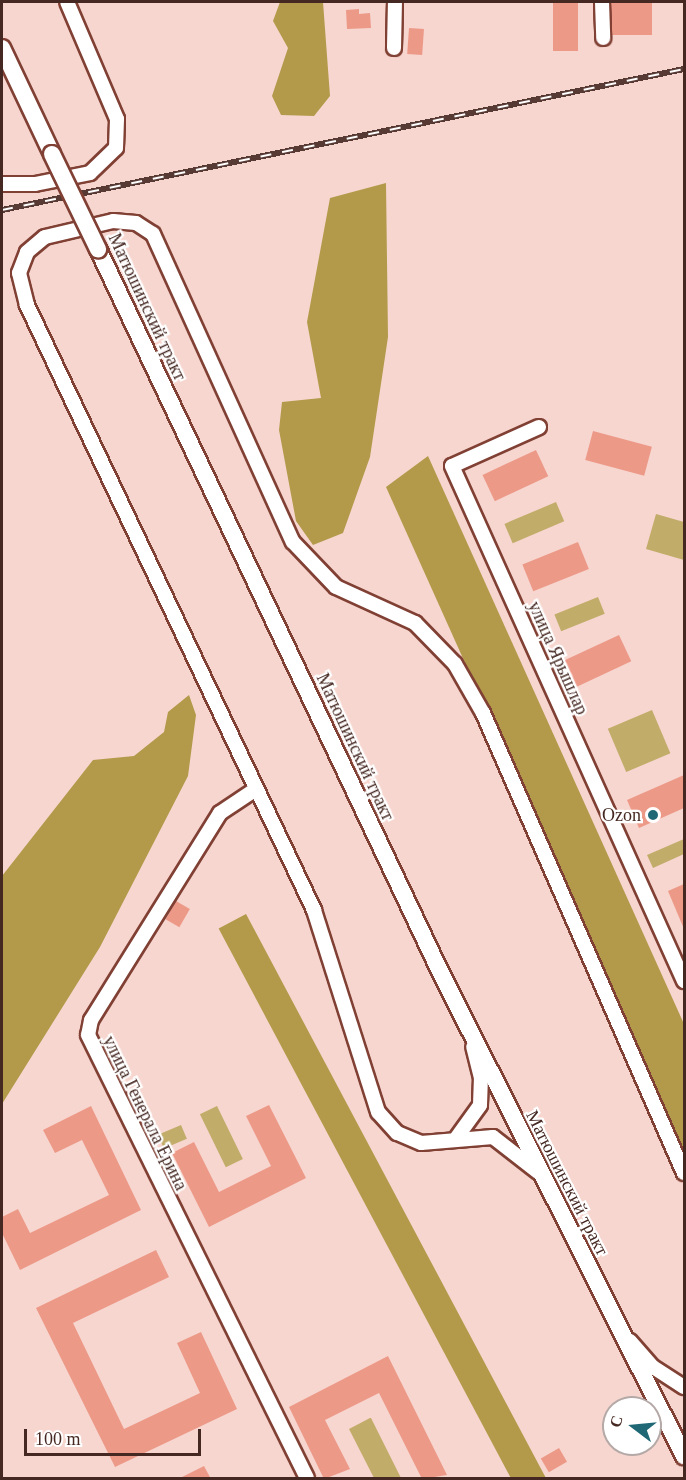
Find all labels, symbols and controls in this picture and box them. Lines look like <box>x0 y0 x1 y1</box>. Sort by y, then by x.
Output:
street label: Матюшинский тракт <box>103 230 191 384</box>
street label: улица Ярышлар <box>523 598 593 718</box>
street label: Матюшинский тракт <box>311 670 399 824</box>
place label: Ozon <box>602 804 641 826</box>
marker: Ozon <box>646 808 660 822</box>
street label: улица Генерала Ерина <box>98 1032 192 1194</box>
street label: Матюшинский тракт <box>521 1107 613 1259</box>
north arrow <box>602 1396 662 1456</box>
text: С <box>606 1414 626 1429</box>
scale bar <box>27 1417 204 1455</box>
text: 100 m <box>35 1429 81 1449</box>

